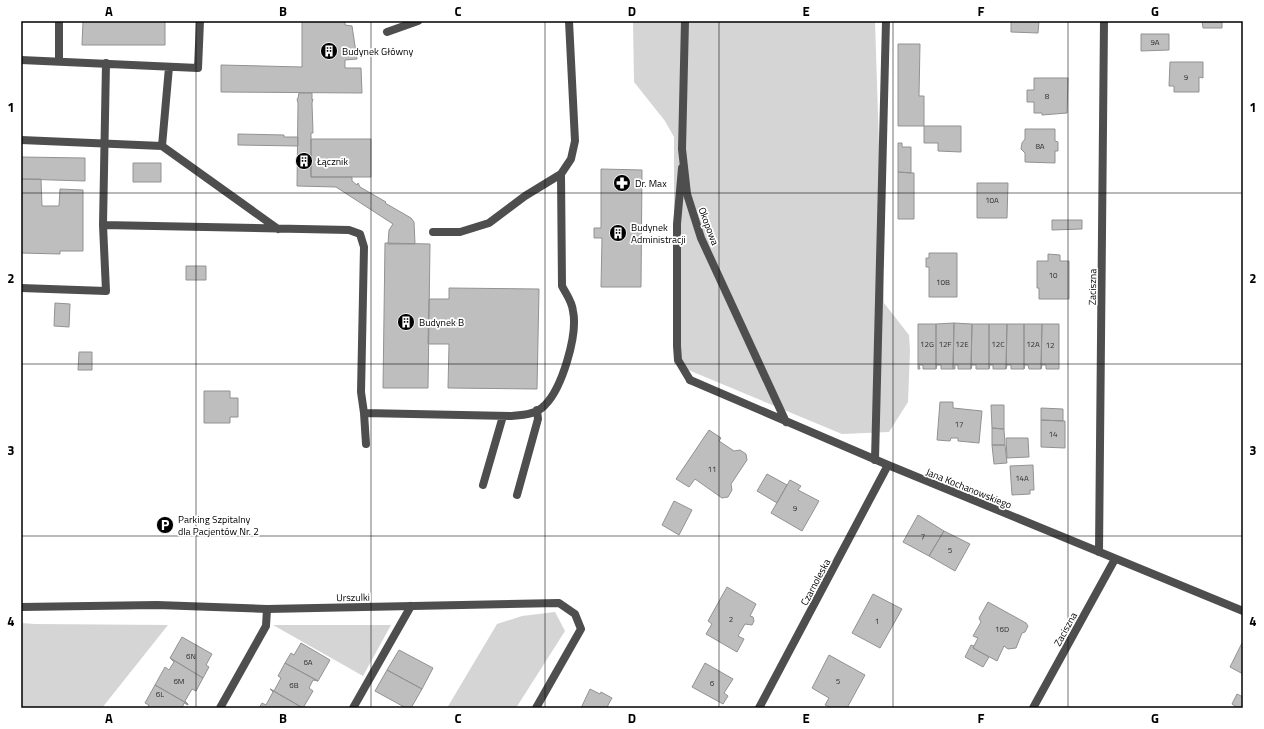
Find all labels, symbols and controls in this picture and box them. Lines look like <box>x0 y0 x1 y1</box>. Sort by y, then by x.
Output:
text: A <box>105 1 113 21</box>
text: B <box>279 1 287 21</box>
text: C <box>454 1 462 21</box>
text: D <box>628 1 636 21</box>
text: E <box>802 1 810 21</box>
text: F <box>978 1 985 21</box>
text: G <box>1151 1 1159 21</box>
house number: 9A <box>1150 36 1160 48</box>
building icon: Budynek Główny <box>319 41 339 61</box>
place label: Budynek Główny <box>342 44 413 59</box>
house number: 9 <box>1184 71 1189 83</box>
house number: 8 <box>1045 90 1050 102</box>
text: 1 <box>7 97 15 117</box>
text: 1 <box>1249 97 1257 117</box>
house number: 8A <box>1035 140 1045 152</box>
building icon: Łącznik <box>294 151 314 171</box>
place label: Łącznik <box>316 154 348 169</box>
pharmacy icon: Dr. Max <box>612 173 632 193</box>
place label: Dr. Max <box>635 176 667 191</box>
house number: 10A <box>985 194 999 206</box>
street label: Okopowa <box>694 205 723 247</box>
place label: Budynek Administracji <box>631 220 686 247</box>
building icon: Budynek Administracji <box>608 223 628 243</box>
text: 2 <box>7 268 15 288</box>
text: 2 <box>1249 268 1257 288</box>
house number: 10 <box>1049 269 1058 281</box>
street label: Zaciszna <box>1085 269 1100 305</box>
house number: 10B <box>936 276 950 288</box>
building icon: Budynek B <box>396 312 416 332</box>
place label: Budynek B <box>419 315 464 330</box>
house number: 12G <box>920 338 934 350</box>
house number: 12F <box>938 338 952 350</box>
house number: 12E <box>955 338 969 350</box>
house number: 12C <box>991 338 1005 350</box>
house number: 12A <box>1026 338 1040 350</box>
house number: 12 <box>1046 339 1054 351</box>
house number: 17 <box>955 418 963 430</box>
house number: 14 <box>1049 428 1058 440</box>
text: 3 <box>7 440 15 460</box>
text: 3 <box>1249 440 1257 460</box>
house number: 11 <box>708 463 716 475</box>
street label: Jana Kochanowskiego <box>924 464 1014 513</box>
house number: 14A <box>1015 472 1029 484</box>
house number: 9 <box>793 502 798 514</box>
place label: Parking Szpitalny dla Pacjentów Nr. 2 <box>178 512 259 539</box>
parking icon: Parking Szpitalny dla Pacjentów Nr. 2 <box>155 515 175 535</box>
house number: 7 <box>921 530 925 542</box>
house number: 5 <box>948 544 953 556</box>
street label: Czarnoleska <box>797 556 834 608</box>
street label: Urszulki <box>336 590 370 605</box>
street label: Zaciszna <box>1050 610 1081 649</box>
text: 4 <box>7 611 15 631</box>
text: 4 <box>1249 611 1257 631</box>
house number: 2 <box>729 613 733 625</box>
house number: 1 <box>875 615 879 627</box>
house number: 16D <box>995 623 1009 635</box>
house number: 6N <box>186 650 196 662</box>
house number: 6A <box>303 656 313 668</box>
house number: 6M <box>173 675 185 687</box>
house number: 5 <box>836 675 841 687</box>
house number: 6 <box>710 677 715 689</box>
house number: 6B <box>289 679 299 691</box>
house number: 6L <box>156 688 164 700</box>
text: A <box>105 708 113 728</box>
text: B <box>279 708 287 728</box>
text: C <box>454 708 462 728</box>
text: D <box>628 708 636 728</box>
text: E <box>802 708 810 728</box>
text: F <box>978 708 985 728</box>
text: G <box>1151 708 1159 728</box>

